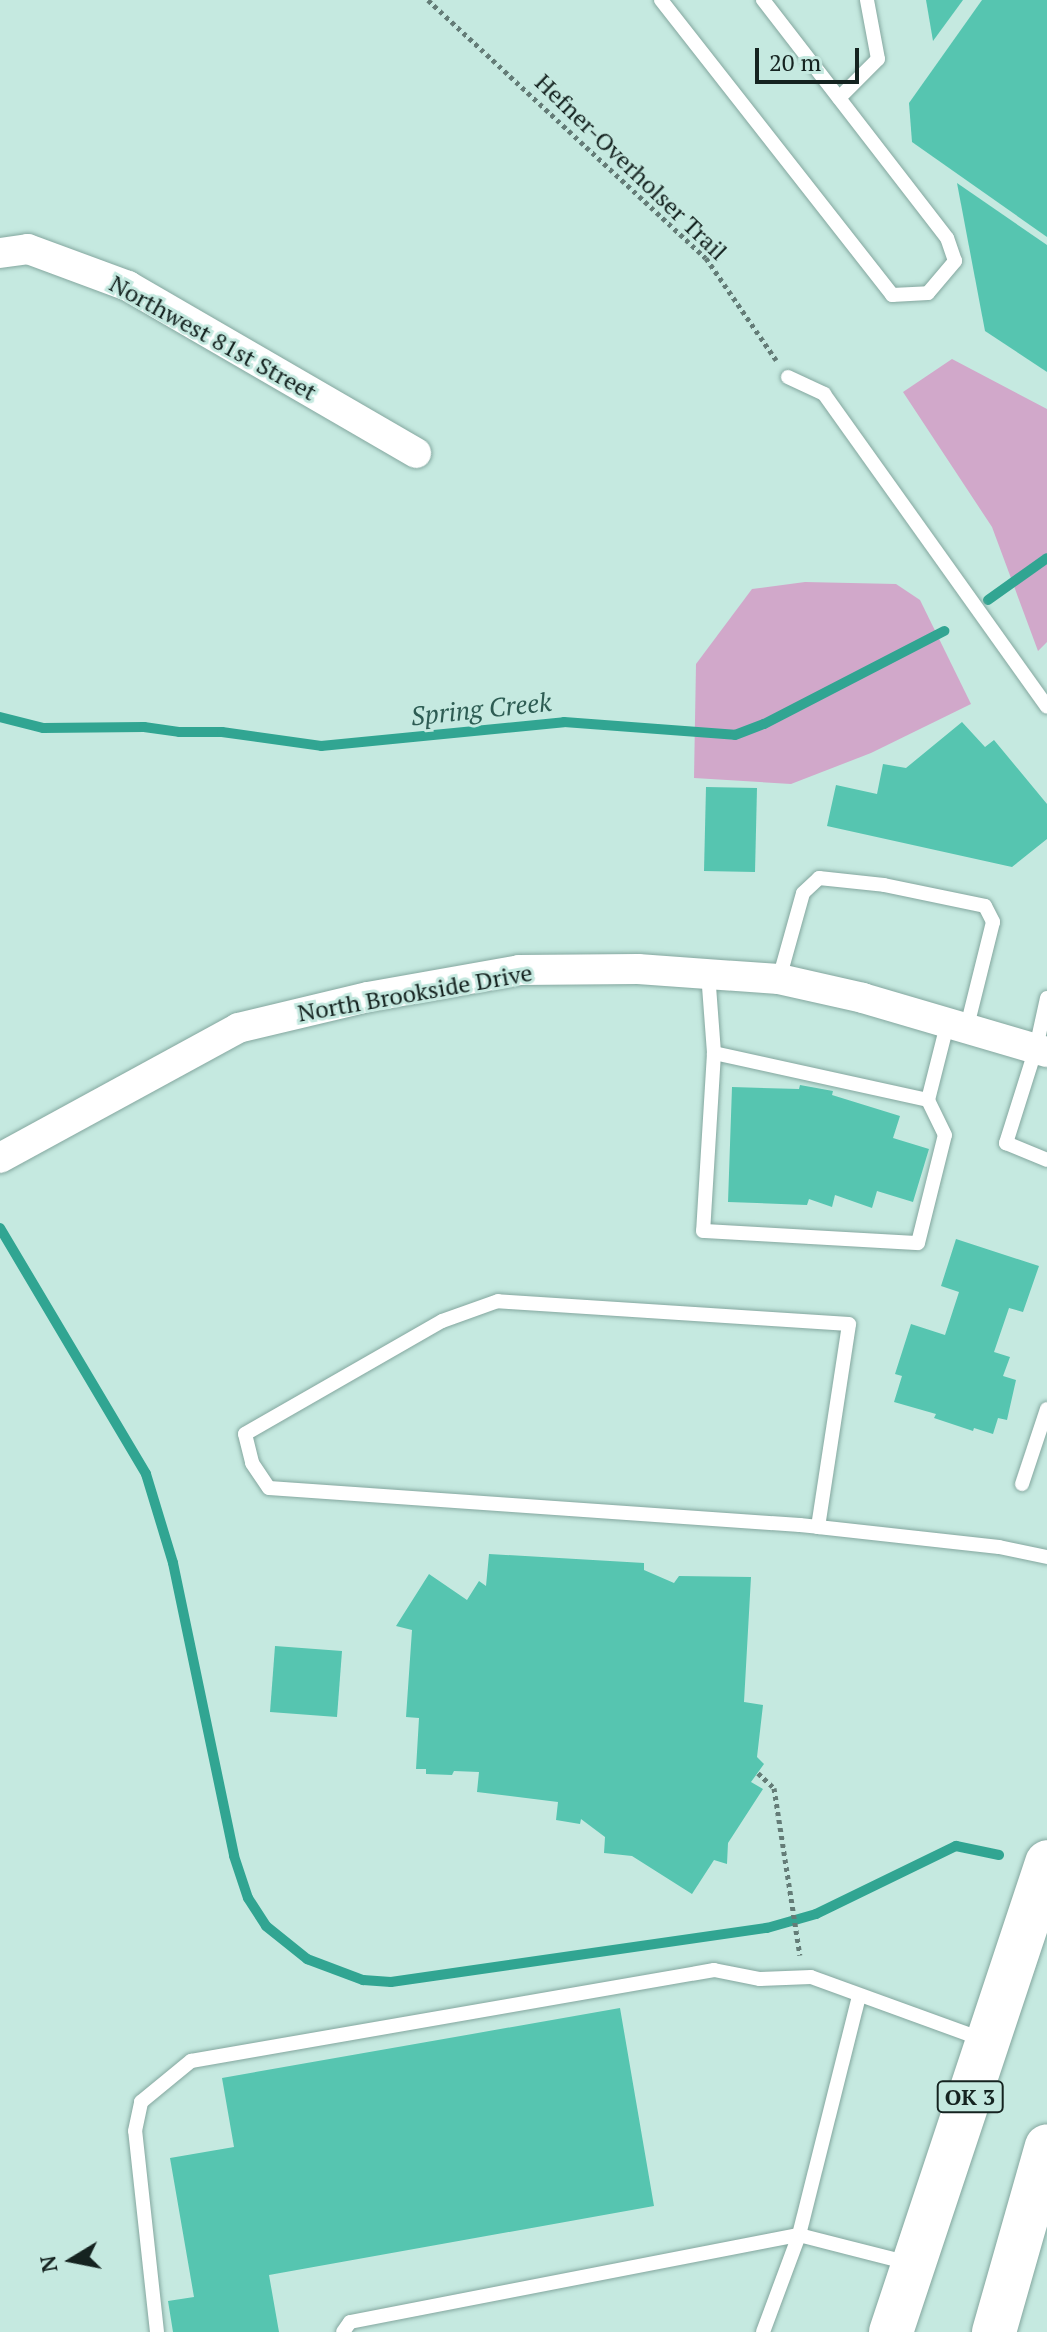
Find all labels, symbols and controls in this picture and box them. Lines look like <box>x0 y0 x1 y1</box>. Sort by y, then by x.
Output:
scale bar <box>759 32 863 82</box>
text: 20 m <box>769 46 821 78</box>
street label: Hefner-Overholser Trail <box>529 68 733 266</box>
street label: Northwest 81st Street <box>104 269 322 407</box>
water label: Spring Creek <box>409 686 553 732</box>
street label: North Brookside Drive <box>295 958 535 1028</box>
road number: OK 3 <box>936 2079 1004 2115</box>
north arrow <box>32 2220 112 2300</box>
text: N <box>32 2254 64 2275</box>

